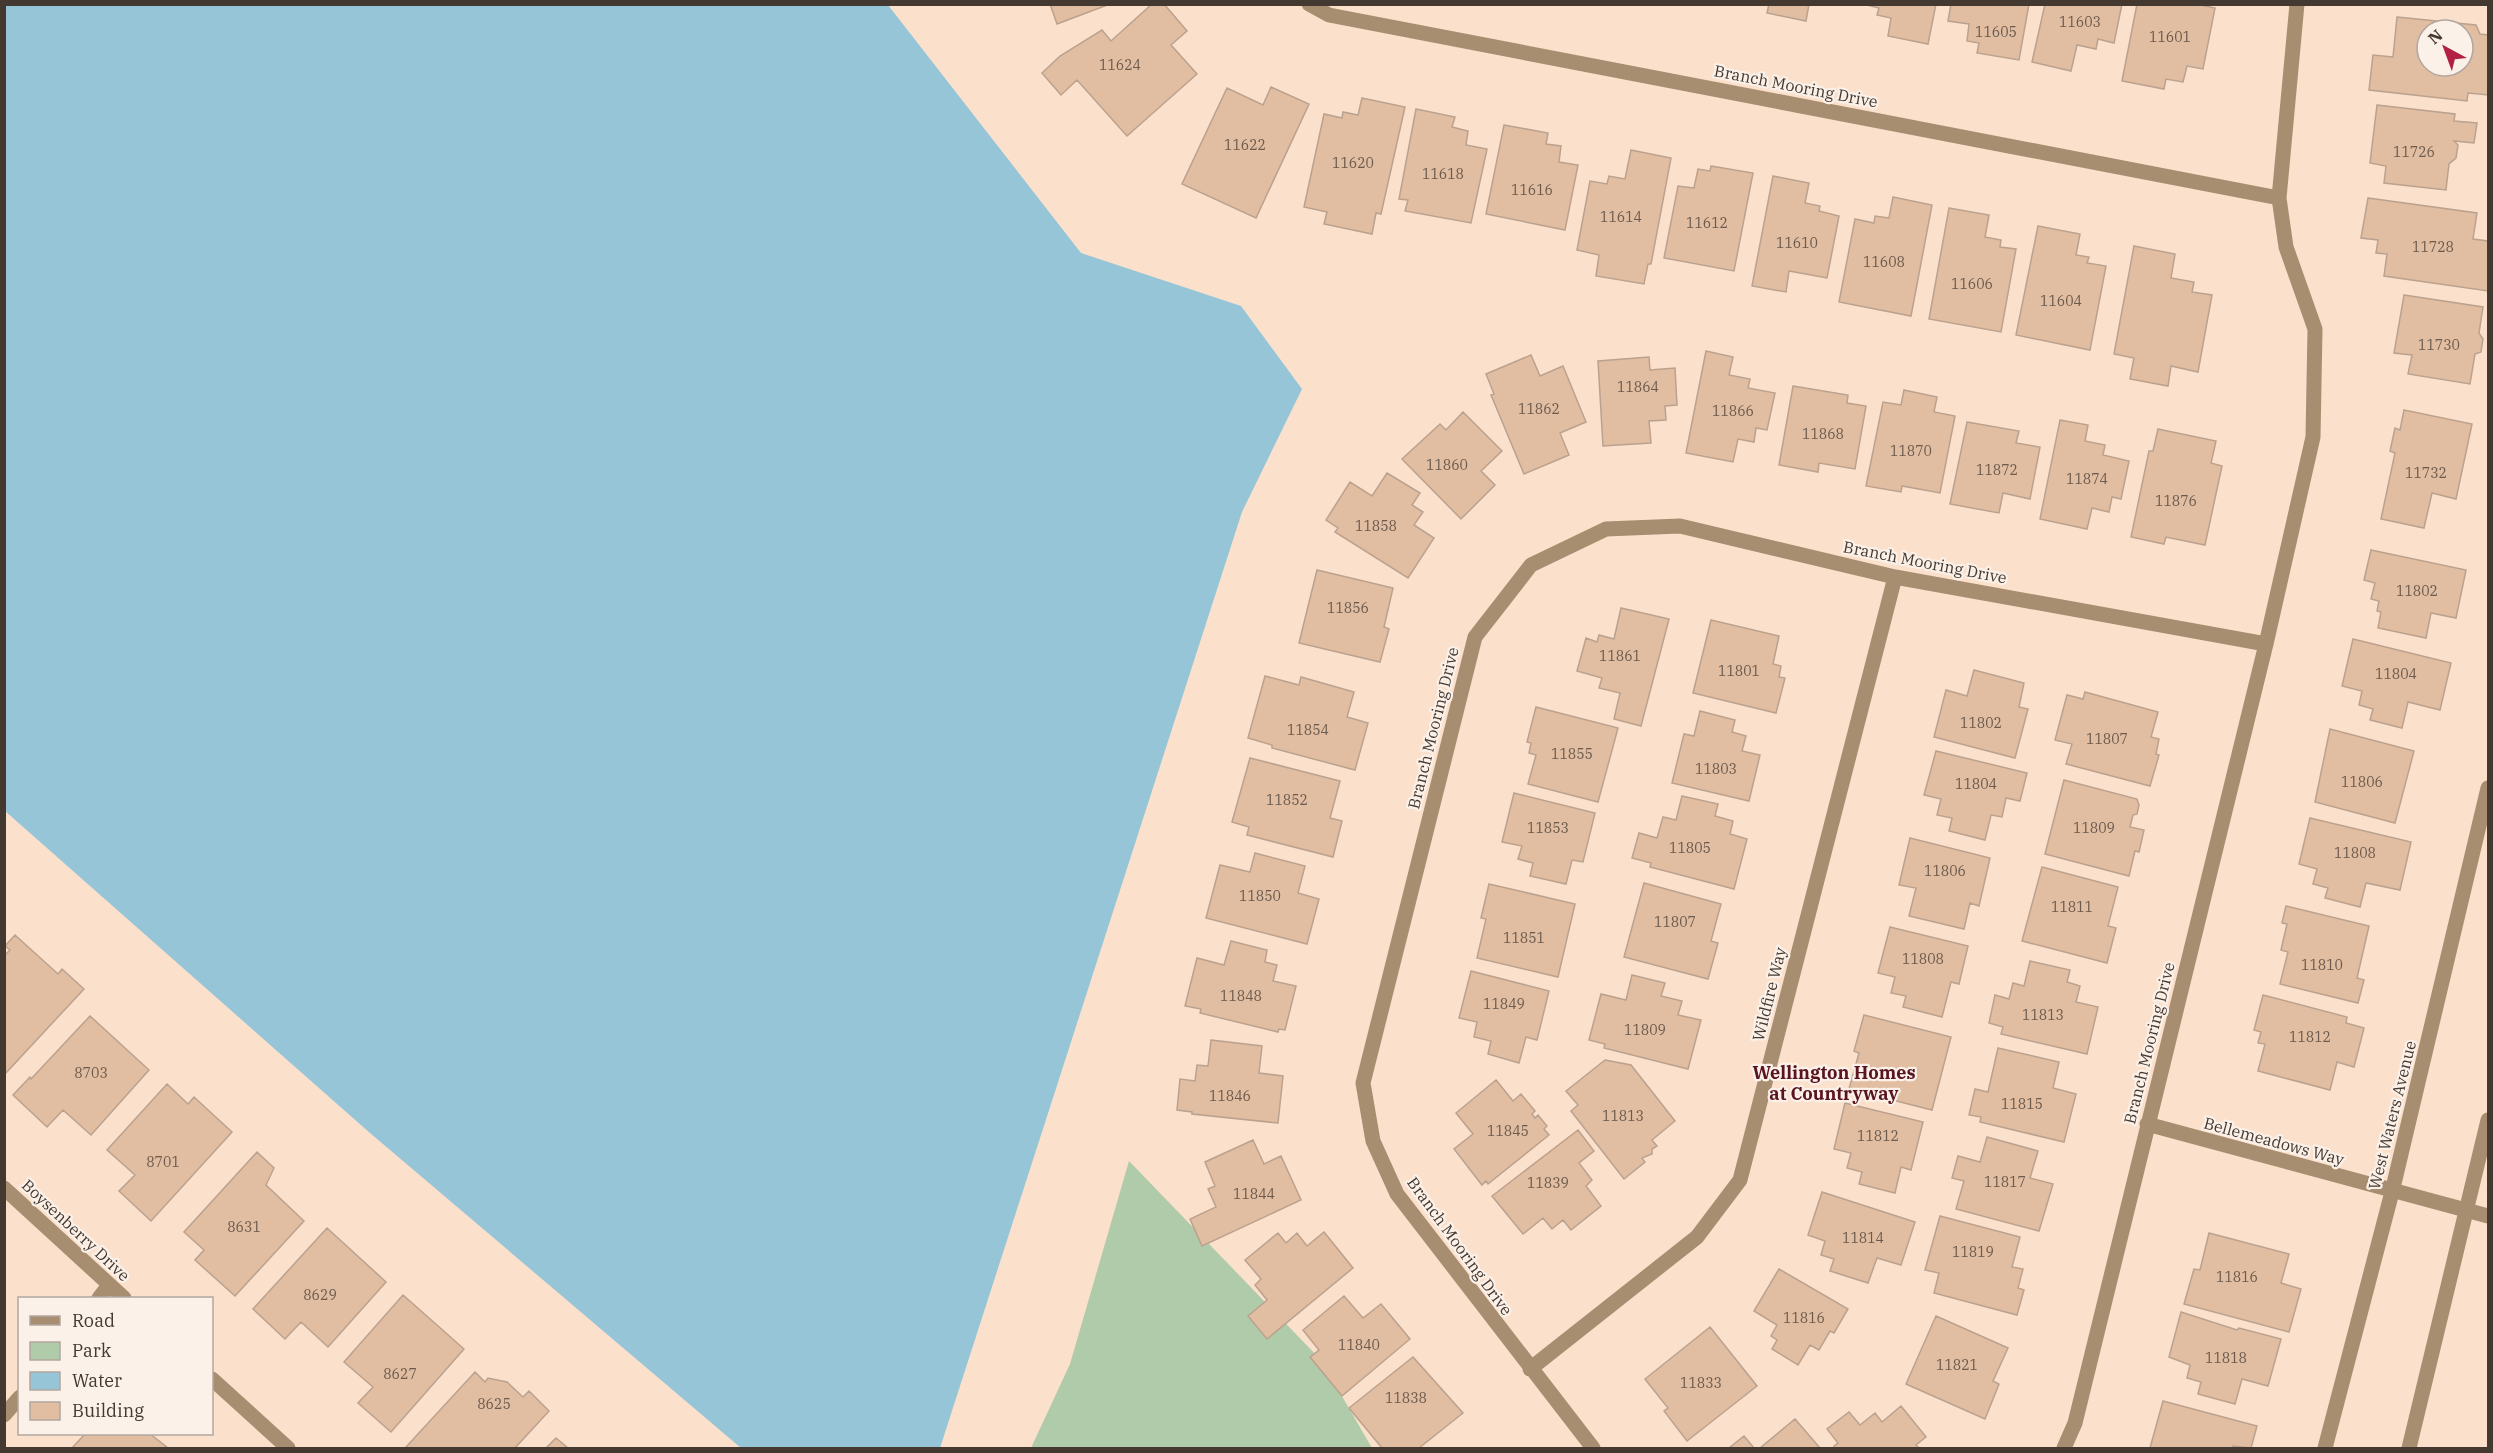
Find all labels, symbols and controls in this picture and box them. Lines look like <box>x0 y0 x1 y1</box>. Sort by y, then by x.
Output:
house number: 11603 <box>2059 13 2101 31</box>
north arrow <box>2415 18 2475 78</box>
house number: 11605 <box>1975 23 2017 41</box>
text: N <box>2424 25 2446 48</box>
house number: 11601 <box>2149 28 2191 46</box>
house number: 11624 <box>1099 56 1141 74</box>
street label: Branch Mooring Drive <box>1713 60 1879 112</box>
house number: 11622 <box>1224 136 1266 154</box>
house number: 11726 <box>2393 143 2435 161</box>
house number: 11620 <box>1332 154 1374 172</box>
house number: 11618 <box>1422 165 1464 183</box>
house number: 11616 <box>1511 181 1553 199</box>
house number: 11614 <box>1600 208 1642 226</box>
house number: 11612 <box>1686 214 1728 232</box>
house number: 11610 <box>1776 234 1818 252</box>
house number: 11728 <box>2412 238 2454 256</box>
house number: 11608 <box>1863 253 1905 271</box>
house number: 11606 <box>1951 275 1993 293</box>
house number: 11604 <box>2040 292 2082 310</box>
house number: 11730 <box>2418 336 2460 354</box>
house number: 11864 <box>1617 378 1659 396</box>
house number: 11862 <box>1518 400 1560 418</box>
house number: 11866 <box>1712 402 1754 420</box>
house number: 11868 <box>1802 425 1844 443</box>
house number: 11870 <box>1890 442 1932 460</box>
house number: 11860 <box>1426 456 1468 474</box>
house number: 11872 <box>1976 461 2018 479</box>
house number: 11732 <box>2405 464 2447 482</box>
house number: 11874 <box>2066 470 2108 488</box>
house number: 11876 <box>2155 492 2197 510</box>
house number: 11858 <box>1355 517 1397 535</box>
street label: Branch Mooring Drive <box>1842 536 2008 588</box>
house number: 11802 <box>2396 582 2438 600</box>
house number: 11856 <box>1327 599 1369 617</box>
street label: Branch Mooring Drive <box>1403 645 1463 811</box>
house number: 11861 <box>1599 647 1641 665</box>
house number: 11801 <box>1718 662 1760 680</box>
house number: 11804 <box>2375 665 2417 683</box>
house number: 11802 <box>1960 714 2002 732</box>
house number: 11854 <box>1287 721 1329 739</box>
house number: 11807 <box>2086 730 2128 748</box>
house number: 11855 <box>1551 745 1593 763</box>
house number: 11803 <box>1695 760 1737 778</box>
house number: 11806 <box>2341 773 2383 791</box>
house number: 11804 <box>1955 775 1997 793</box>
house number: 11852 <box>1266 791 1308 809</box>
house number: 11853 <box>1527 819 1569 837</box>
house number: 11809 <box>2073 819 2115 837</box>
house number: 11805 <box>1669 839 1711 857</box>
house number: 11808 <box>2334 844 2376 862</box>
house number: 11806 <box>1924 862 1966 880</box>
house number: 11850 <box>1239 887 1281 905</box>
house number: 11811 <box>2051 898 2093 916</box>
house number: 11807 <box>1654 913 1696 931</box>
house number: 11851 <box>1503 929 1545 947</box>
street label: Wildfire Way <box>1748 945 1790 1043</box>
house number: 11808 <box>1902 950 1944 968</box>
house number: 11810 <box>2301 956 2343 974</box>
street label: Branch Mooring Drive <box>2119 960 2179 1126</box>
house number: 11848 <box>1220 987 1262 1005</box>
house number: 11849 <box>1483 995 1525 1013</box>
house number: 11813 <box>2022 1006 2064 1024</box>
house number: 11809 <box>1624 1021 1666 1039</box>
house number: 11812 <box>2289 1028 2331 1046</box>
street label: West Waters Avenue <box>2364 1039 2420 1191</box>
district label: Wellington Homes at Countryway <box>1752 1061 1916 1105</box>
house number: 8703 <box>74 1064 108 1082</box>
house number: 11846 <box>1209 1087 1251 1105</box>
house number: 11815 <box>2001 1095 2043 1113</box>
house number: 11813 <box>1602 1107 1644 1125</box>
street label: Bellemeadows Way <box>2202 1113 2347 1169</box>
house number: 11845 <box>1487 1122 1529 1140</box>
house number: 11812 <box>1857 1127 1899 1145</box>
house number: 8701 <box>146 1153 180 1171</box>
street label: Branch Mooring Drive <box>1403 1173 1517 1319</box>
house number: 11817 <box>1984 1173 2026 1191</box>
house number: 11839 <box>1527 1174 1569 1192</box>
street label: Boysenberry Drive <box>18 1175 134 1285</box>
house number: 11844 <box>1233 1185 1275 1203</box>
house number: 8631 <box>227 1218 261 1236</box>
house number: 11814 <box>1842 1229 1884 1247</box>
house number: 11819 <box>1952 1243 1994 1261</box>
house number: 11816 <box>2216 1268 2258 1286</box>
house number: 8629 <box>303 1286 337 1304</box>
legend <box>18 1297 213 1435</box>
text: Road <box>72 1309 115 1332</box>
house number: 11816 <box>1783 1309 1825 1327</box>
house number: 11840 <box>1338 1336 1380 1354</box>
text: Park <box>72 1339 112 1362</box>
house number: 11818 <box>2205 1349 2247 1367</box>
house number: 11821 <box>1936 1356 1978 1374</box>
house number: 8627 <box>383 1365 417 1383</box>
text: Water <box>72 1369 122 1392</box>
house number: 11833 <box>1680 1374 1722 1392</box>
house number: 11838 <box>1385 1389 1427 1407</box>
house number: 8625 <box>477 1395 511 1413</box>
text: Building <box>72 1399 144 1422</box>

